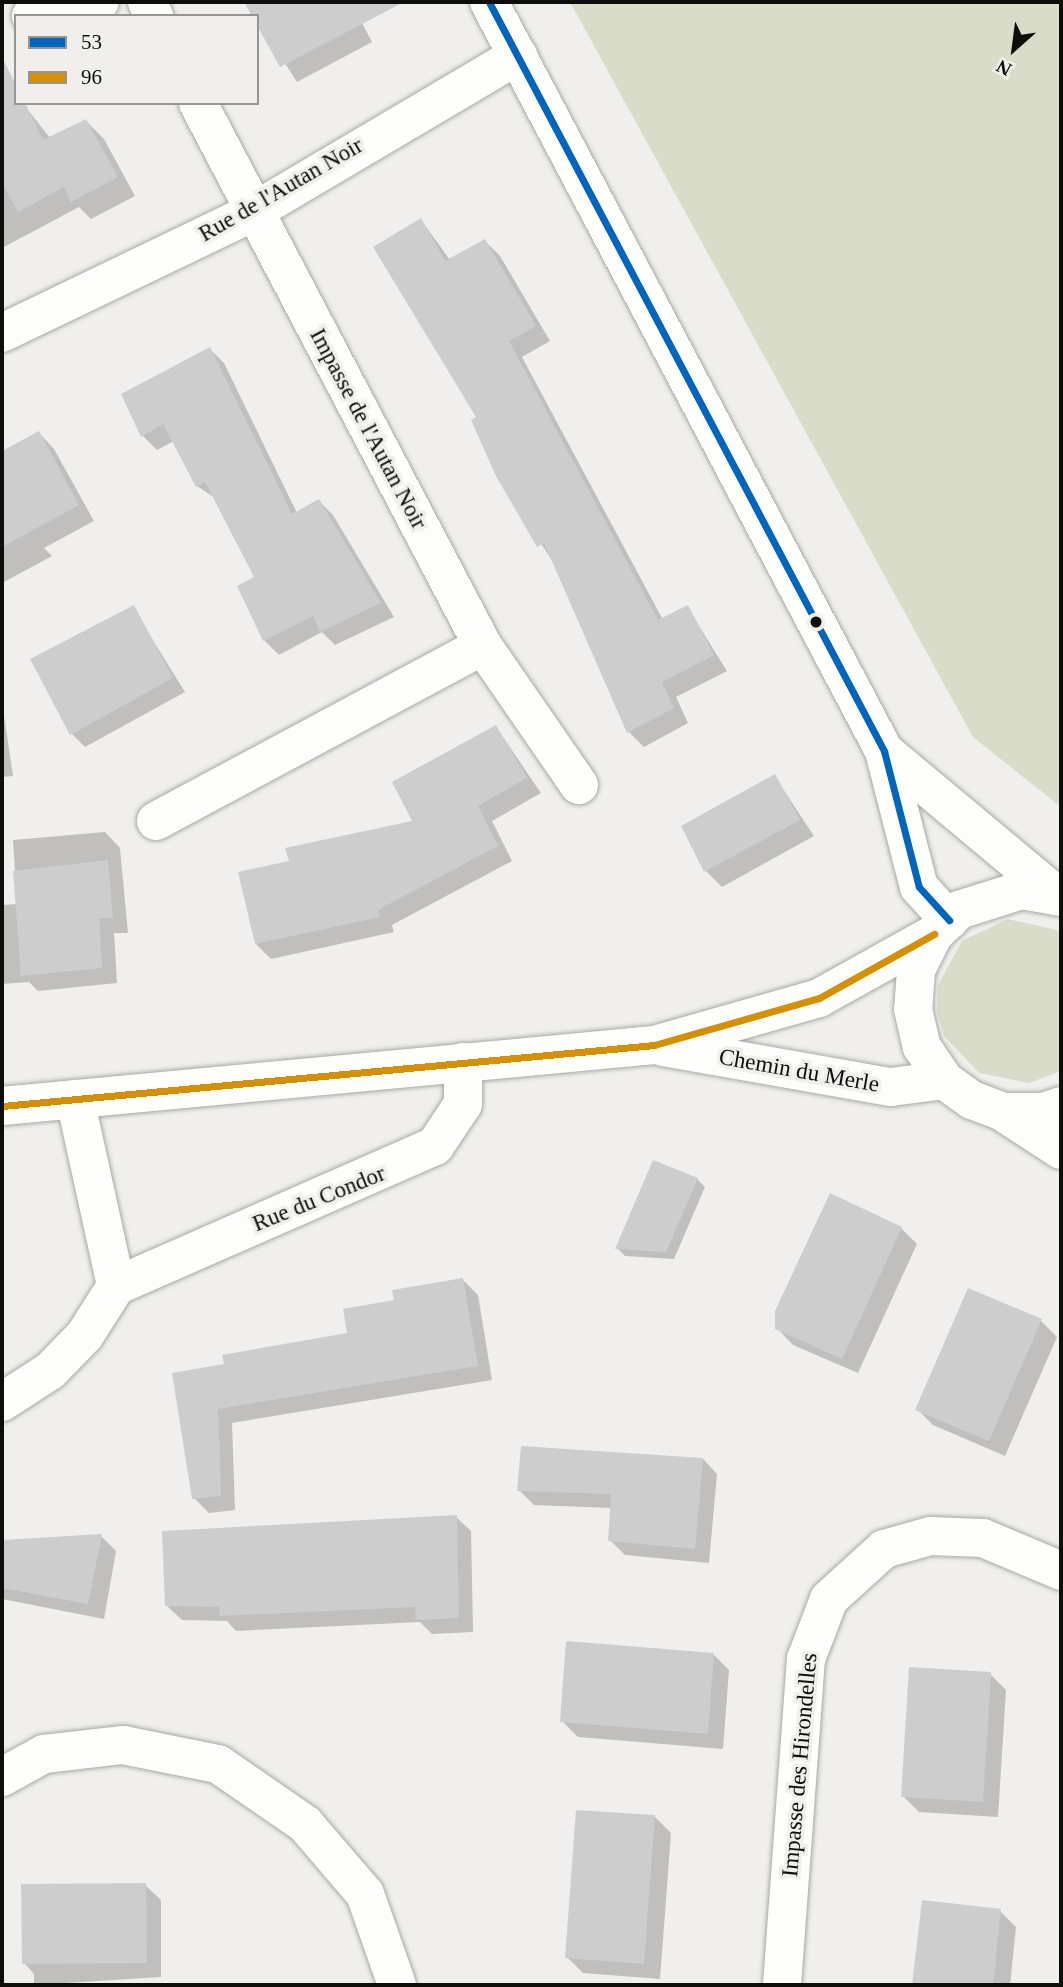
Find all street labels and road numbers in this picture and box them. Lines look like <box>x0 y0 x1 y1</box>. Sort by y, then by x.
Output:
street label: Rue de l'Autan Noir <box>194 132 368 248</box>
street label: Impasse de l'Autan Noir <box>303 324 433 534</box>
street label: Chemin du Merle <box>717 1043 881 1099</box>
street label: Rue du Condor <box>249 1160 389 1238</box>
street label: Impasse des Hirondelles <box>776 1652 824 1878</box>

